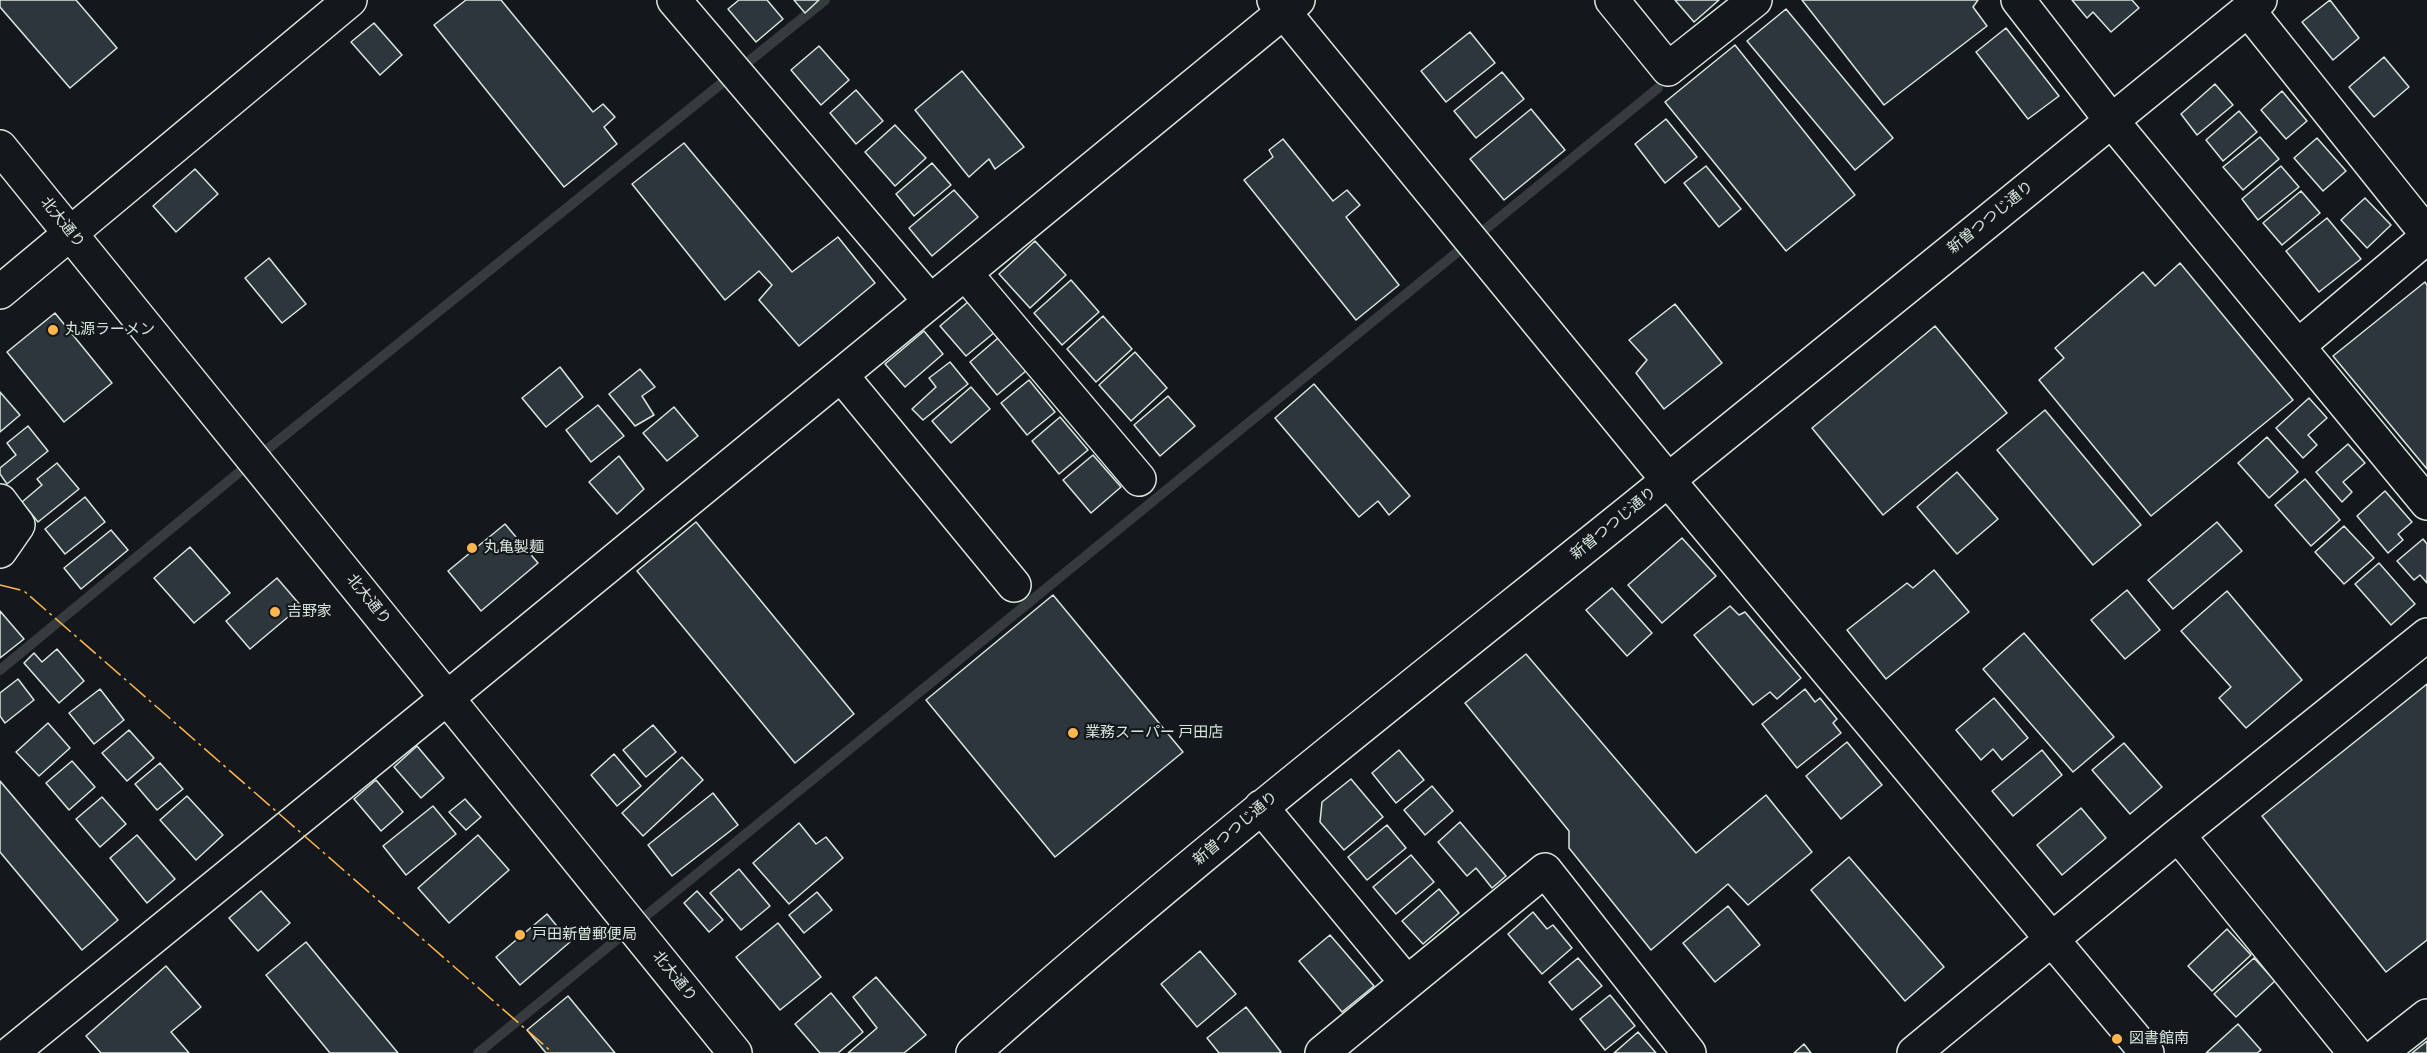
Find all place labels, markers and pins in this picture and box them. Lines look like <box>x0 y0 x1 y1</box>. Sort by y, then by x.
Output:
place label: 丸源ラーメン <box>65 321 155 339</box>
marker: 丸源ラーメン <box>46 323 60 337</box>
place label: 丸亀製麺 <box>484 539 544 557</box>
marker: 丸亀製麺 <box>465 541 479 555</box>
place label: 吉野家 <box>287 603 332 621</box>
marker: 吉野家 <box>268 605 282 619</box>
place label: 業務スーパー 戸田店 <box>1085 724 1223 742</box>
marker: 業務スーパー 戸田店 <box>1066 726 1080 740</box>
place label: 戸田新曽郵便局 <box>532 926 637 944</box>
marker: 戸田新曽郵便局 <box>513 928 527 942</box>
place label: 図書館南 <box>2129 1030 2189 1048</box>
marker: 図書館南 <box>2110 1032 2124 1046</box>

